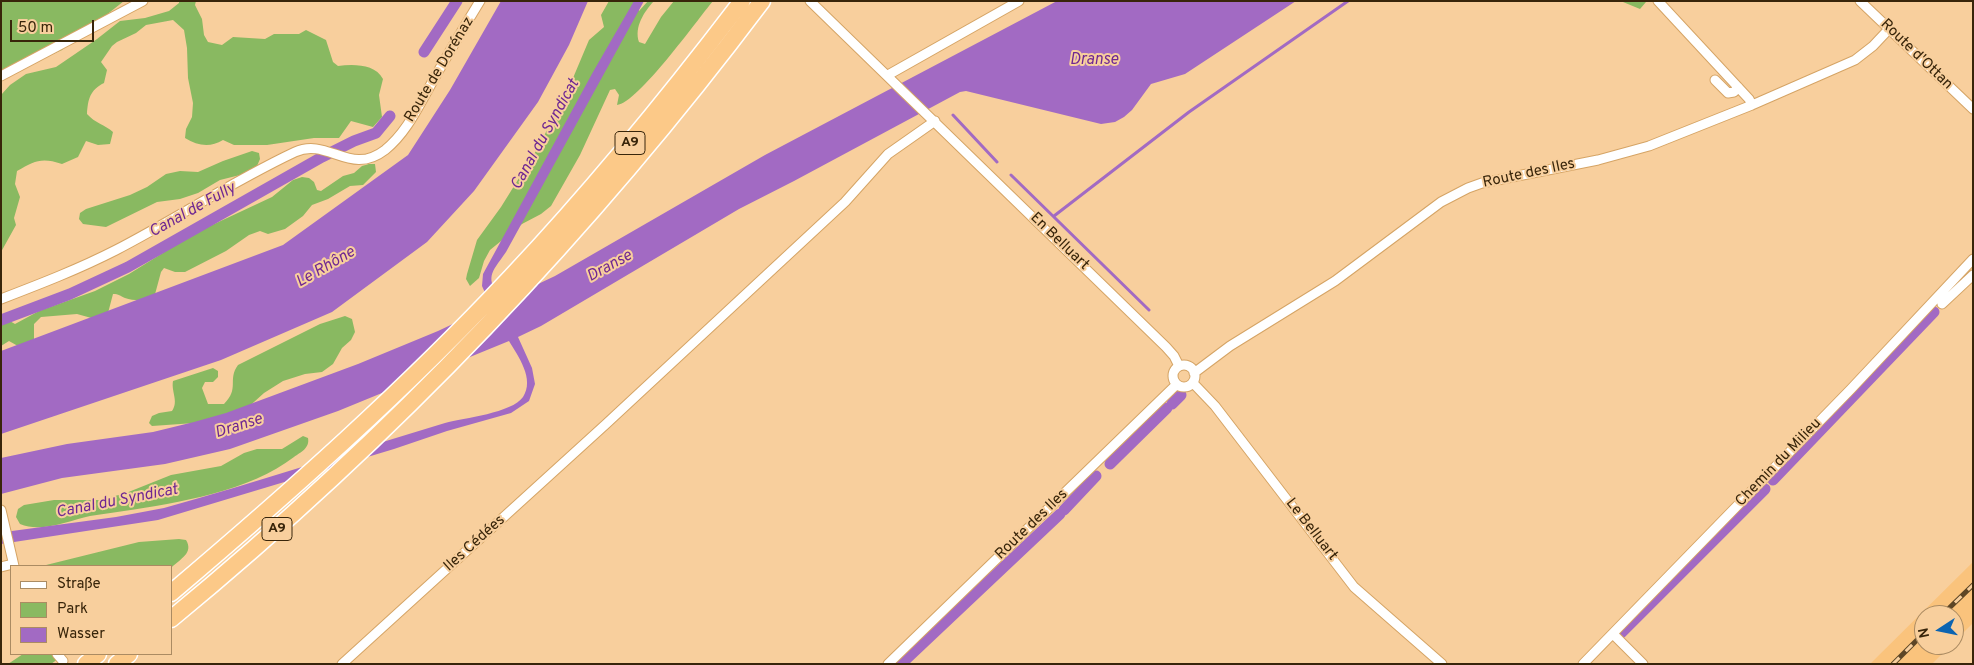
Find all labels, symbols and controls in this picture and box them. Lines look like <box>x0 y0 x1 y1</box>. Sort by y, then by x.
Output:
scale bar <box>12 10 96 42</box>
street label: Route de Dorénaz <box>402 14 478 126</box>
street label: Route d'Ottan <box>1876 16 1956 94</box>
text: 50 m <box>18 19 53 38</box>
water label: Dranse <box>1070 51 1118 71</box>
water label: Canal du Syndicat <box>508 76 584 194</box>
road number: A9 <box>615 132 645 154</box>
street label: Route des Iles <box>1481 155 1577 193</box>
water label: Canal de Fully <box>146 179 240 243</box>
street label: En Belluart <box>1026 209 1092 275</box>
water label: Le Rhône <box>293 243 359 293</box>
water label: Dranse <box>584 247 636 287</box>
water label: Dranse <box>213 410 265 444</box>
street label: Chemin du Milieu <box>1732 415 1826 511</box>
water label: Canal du Syndicat <box>55 481 179 523</box>
street label: Route des Iles <box>992 486 1072 564</box>
street label: Le Belluart <box>1281 495 1341 565</box>
street label: Iles Cédées <box>441 512 509 576</box>
road number: A9 <box>262 518 292 540</box>
legend <box>10 565 172 655</box>
text: Straße <box>57 575 101 594</box>
text: Park <box>57 600 88 619</box>
north arrow <box>1914 605 1964 655</box>
text: Wasser <box>57 625 105 644</box>
text: N <box>1915 626 1934 639</box>

